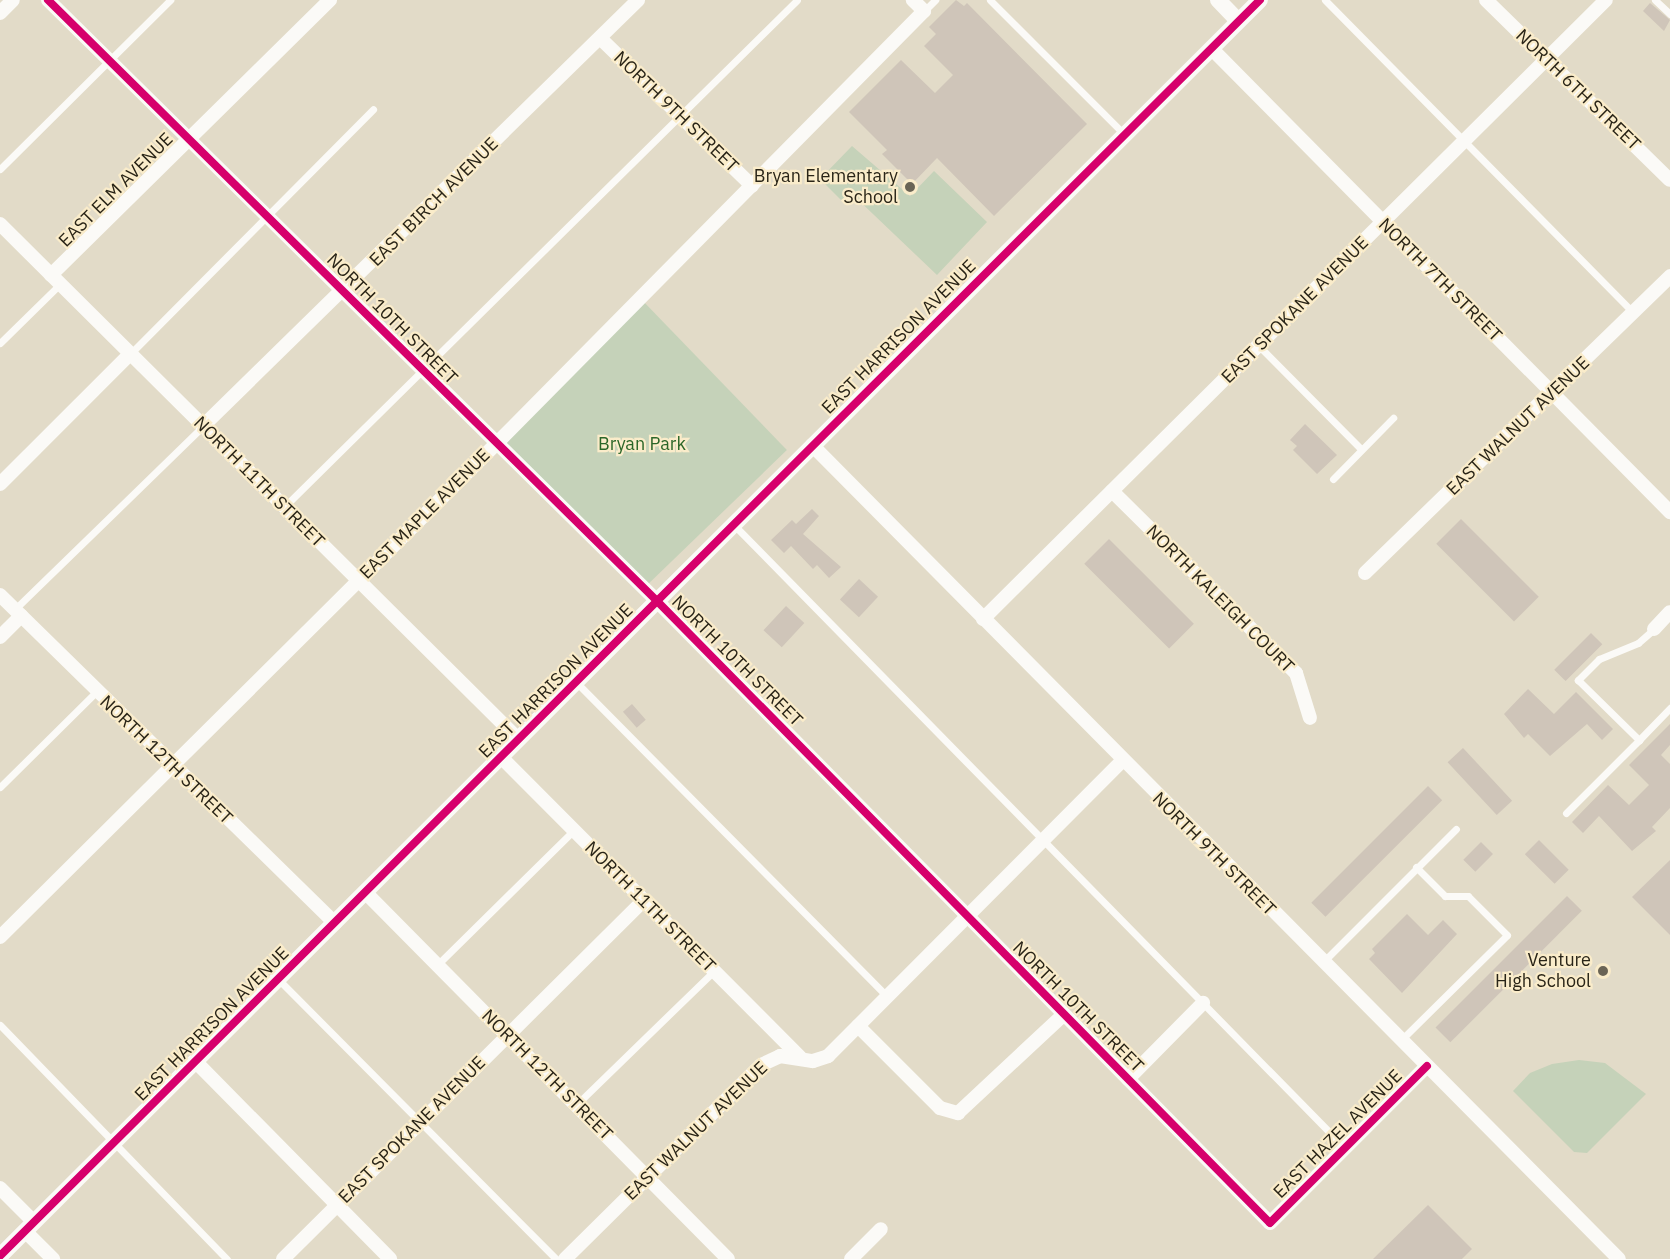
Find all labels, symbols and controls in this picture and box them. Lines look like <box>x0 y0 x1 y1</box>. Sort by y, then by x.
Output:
street label: NORTH 6TH STREET <box>1511 25 1645 155</box>
street label: NORTH 9TH STREET <box>609 47 743 177</box>
street label: EAST ELM AVENUE <box>54 128 178 252</box>
street label: EAST BIRCH AVENUE <box>365 133 503 271</box>
place label: Bryan Elementary School <box>754 166 898 208</box>
marker: Bryan Elementary School <box>903 180 917 194</box>
street label: NORTH 7TH STREET <box>1374 214 1506 346</box>
street label: EAST SPOKANE AVENUE <box>1217 232 1373 388</box>
street label: NORTH 10TH STREET <box>322 249 462 389</box>
street label: EAST HARRISON AVENUE <box>817 255 981 419</box>
street label: EAST WALNUT AVENUE <box>1442 352 1594 500</box>
street label: NORTH 11TH STREET <box>189 412 329 552</box>
park label: Bryan Park <box>598 433 686 455</box>
street label: EAST MAPLE AVENUE <box>355 444 495 584</box>
street label: NORTH KALEIGH COURT <box>1142 521 1298 677</box>
street label: NORTH 10TH STREET <box>667 591 807 731</box>
street label: EAST HARRISON AVENUE <box>474 599 638 763</box>
street label: NORTH 12TH STREET <box>95 691 237 829</box>
street label: NORTH 9TH STREET <box>1148 788 1280 920</box>
street label: NORTH 11TH STREET <box>580 837 720 977</box>
street label: NORTH 10TH STREET <box>1008 937 1148 1077</box>
street label: EAST HARRISON AVENUE <box>130 942 294 1106</box>
place label: Venture High School <box>1495 950 1591 992</box>
marker: Venture High School <box>1596 964 1610 978</box>
street label: NORTH 12TH STREET <box>477 1005 617 1145</box>
street label: EAST SPOKANE AVENUE <box>334 1052 490 1208</box>
street label: EAST WALNUT AVENUE <box>620 1057 772 1205</box>
street label: EAST HAZEL AVENUE <box>1269 1065 1407 1203</box>

